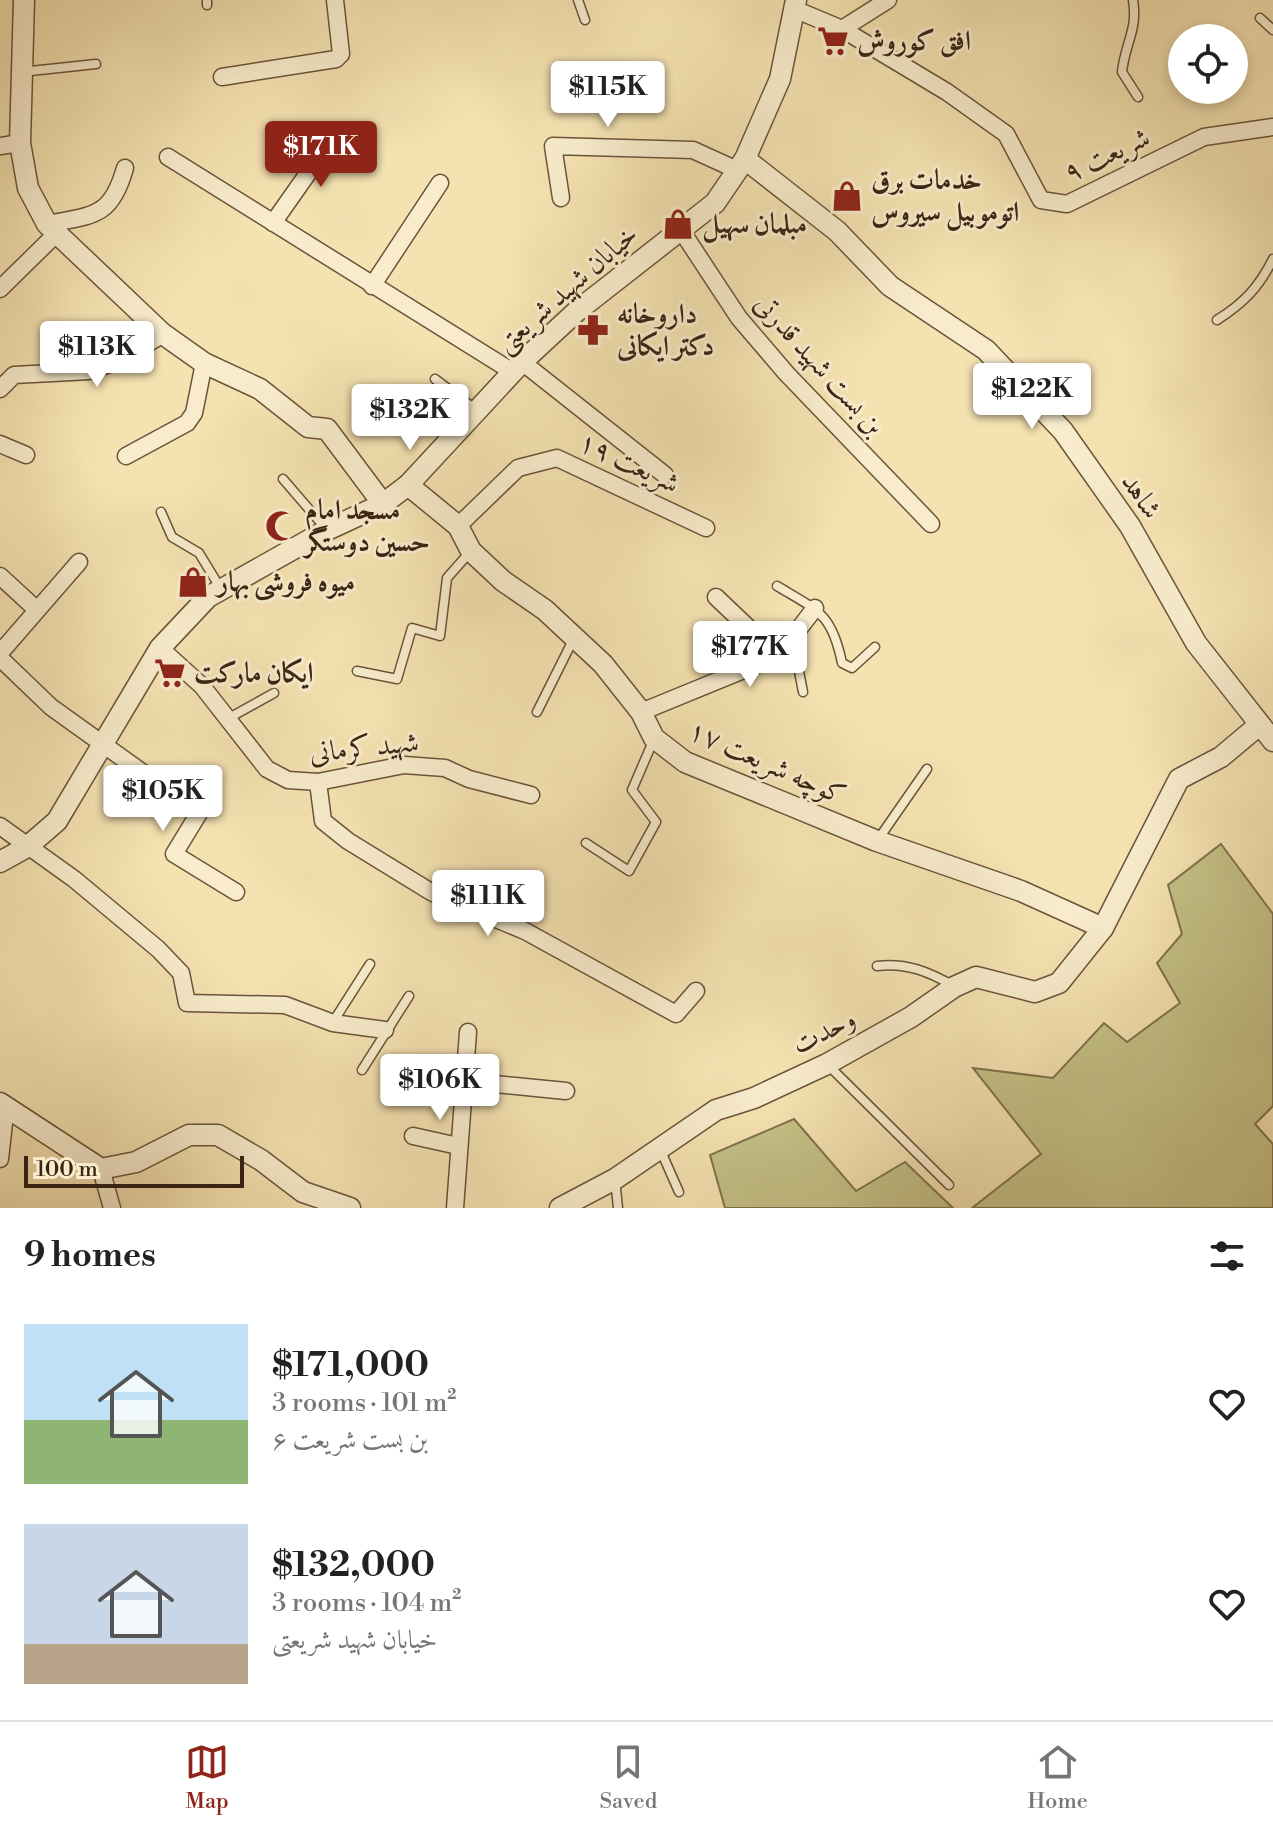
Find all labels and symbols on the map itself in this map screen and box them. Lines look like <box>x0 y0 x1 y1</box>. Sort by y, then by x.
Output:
supermarket icon: افق کوروش <box>816 24 850 58</box>
place label: افق کوروش <box>857 24 971 59</box>
pin: $115K <box>552 61 664 129</box>
street label: شریعت ۹ <box>1058 120 1156 190</box>
pin: $171K <box>265 121 377 189</box>
place label: خدمات برق اتوموبیل سیروس <box>871 163 1019 231</box>
shop icon: خدمات برق اتوموبیل سیروس <box>830 179 864 213</box>
shop icon: مبلمان سهیل <box>661 207 695 241</box>
place label: مبلمان سهیل <box>702 207 807 243</box>
street label: خیابان شهید شریعتی <box>488 217 647 362</box>
street label: بن بست شهید قدرتی <box>746 287 892 443</box>
place label: داروخانه دکتر ایکانی <box>616 297 714 364</box>
pharmacy icon: داروخانه دکتر ایکانی <box>576 313 610 347</box>
pin: $113K <box>41 321 153 389</box>
pin: $122K <box>976 363 1088 431</box>
pin: $132K <box>354 384 466 452</box>
street label: شریعت ۱۹ <box>573 424 685 502</box>
street label: شاهد <box>1113 466 1169 526</box>
place label: مسجد امام حسین دوستگر <box>302 493 430 560</box>
mosque icon: مسجد امام حسین دوستگر <box>264 509 298 543</box>
shop icon: میوه فروشی بهار <box>176 565 210 599</box>
place label: میوه فروشی بهار <box>214 565 355 601</box>
pin: $177K <box>694 621 806 689</box>
supermarket icon: ایکان مارکت <box>153 656 187 690</box>
place label: ایکان مارکت <box>194 656 314 691</box>
street label: کوچه شریعت ۱۷ <box>682 713 851 814</box>
street label: شهید کرمانی <box>308 725 420 771</box>
pin: $105K <box>107 765 219 833</box>
pin: $111K <box>432 870 544 938</box>
street label: وحدت <box>786 1001 862 1063</box>
pin: $106K <box>384 1054 496 1122</box>
scale bar <box>24 1152 244 1188</box>

